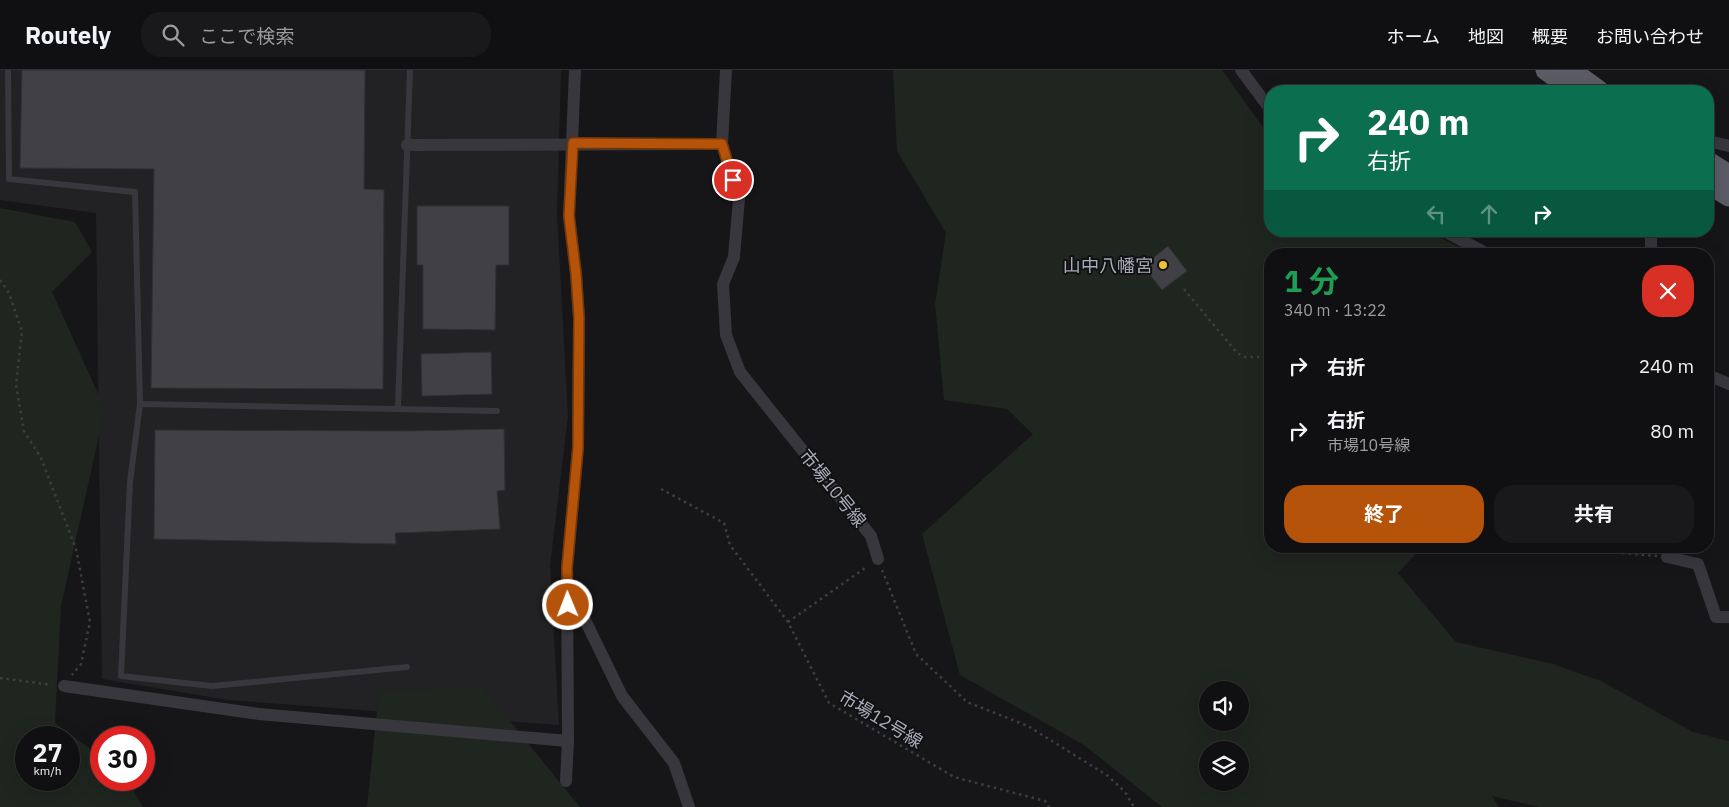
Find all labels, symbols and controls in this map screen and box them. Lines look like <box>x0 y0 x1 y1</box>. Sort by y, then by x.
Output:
search box <box>141 12 491 57</box>
text: Routely <box>25 19 111 51</box>
icon: search <box>159 21 187 49</box>
text: ここで検索 <box>199 24 294 48</box>
text: ホーム <box>1387 25 1440 48</box>
text: 地図 <box>1468 25 1504 48</box>
text: 概要 <box>1532 25 1568 48</box>
text: お問い合わせ <box>1596 25 1704 48</box>
text: 240 m <box>1367 99 1470 145</box>
icon: right <box>1284 105 1349 170</box>
text: 右折 <box>1367 146 1411 175</box>
pin <box>712 159 754 201</box>
icon: arrive <box>719 166 747 194</box>
icon: left <box>1422 200 1450 228</box>
icon: ahead <box>1475 200 1503 228</box>
icon: right <box>1528 200 1556 228</box>
place label: 山中八幡宮 <box>1063 254 1153 277</box>
marker: 山中八幡宮 <box>1157 259 1169 271</box>
text: 1 分 <box>1284 261 1339 300</box>
button: close <box>1642 265 1694 317</box>
text: 340 m · 13:22 <box>1284 300 1386 320</box>
icon: right <box>1284 352 1312 380</box>
text: 240 m <box>1639 354 1694 378</box>
text: 右折 <box>1327 355 1365 379</box>
text: 右折 <box>1327 408 1365 432</box>
icon: right <box>1284 417 1312 445</box>
text: 80 m <box>1650 419 1694 443</box>
text: 市場10号線 <box>1327 435 1410 455</box>
street label: 市場10号線 <box>795 444 871 532</box>
button: 終了 <box>1284 485 1484 543</box>
button: 共有 <box>1494 485 1694 543</box>
position arrow <box>541 578 593 630</box>
map controls <box>1199 681 1249 791</box>
button: sound <box>1199 681 1249 731</box>
street label: 市場12号線 <box>835 685 927 753</box>
speed limit sign: 30 <box>90 726 155 791</box>
text: 27 <box>32 736 63 769</box>
button: layers <box>1199 741 1249 791</box>
text: km/h <box>33 763 62 778</box>

